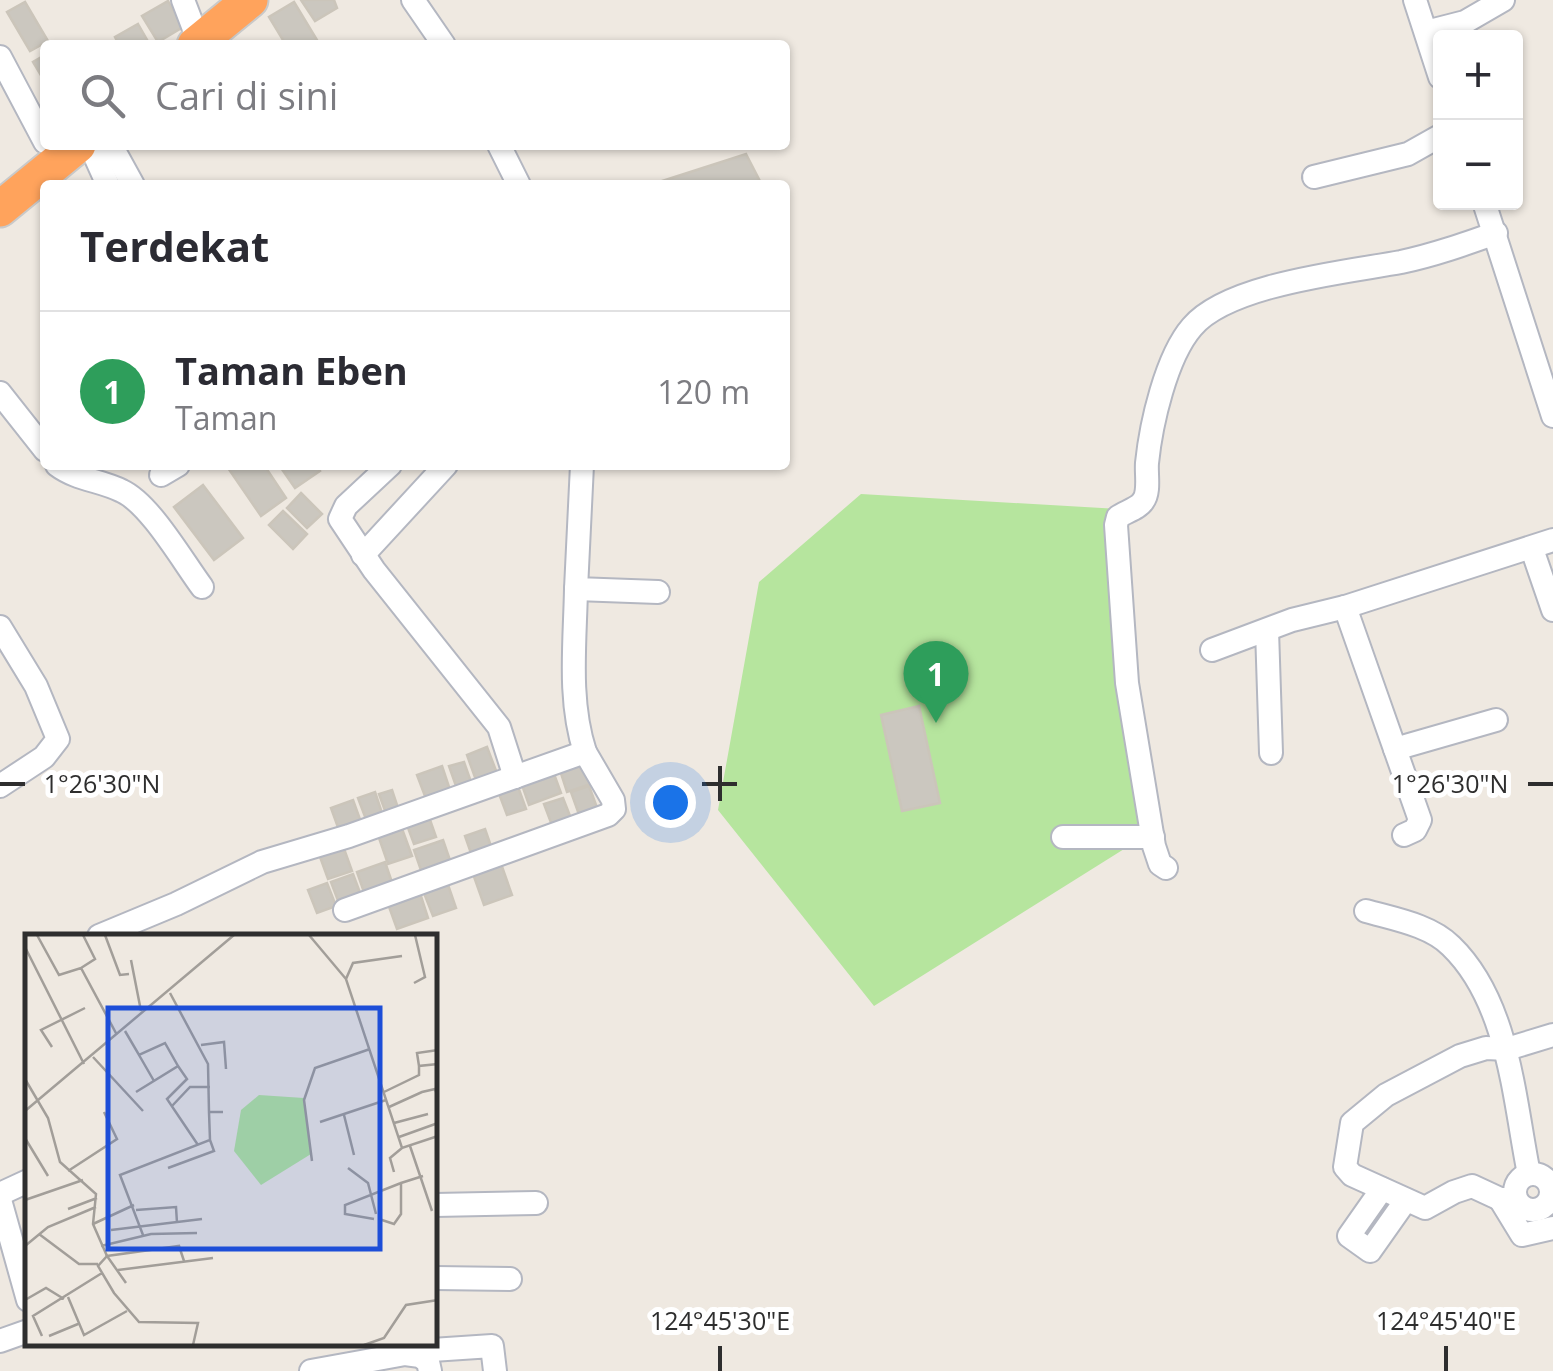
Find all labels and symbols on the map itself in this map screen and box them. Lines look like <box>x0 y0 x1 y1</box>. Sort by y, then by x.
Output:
pin: 1 <box>904 640 968 723</box>
text: 1°26'30"N <box>44 766 160 800</box>
text: 1°26'30"N <box>1392 766 1508 800</box>
your location <box>645 777 696 828</box>
inset map <box>25 934 438 1346</box>
text: 124°45'30"E <box>650 1303 790 1337</box>
text: 124°45'40"E <box>1376 1303 1516 1337</box>

